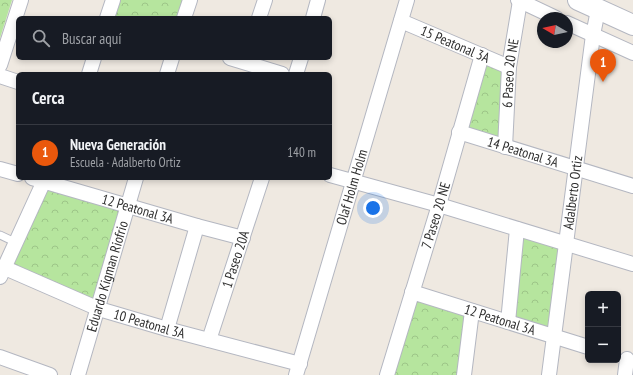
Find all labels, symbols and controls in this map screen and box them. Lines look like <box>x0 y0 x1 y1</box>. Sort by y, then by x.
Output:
north arrow <box>537 12 573 48</box>
search box <box>16 16 332 60</box>
street label: 15 Peatonal 3A <box>418 21 493 67</box>
icon: search <box>30 27 52 49</box>
text: Buscar aquí <box>62 29 122 48</box>
street label: 6 Paseo 20 NE <box>498 37 523 108</box>
pin: 1 <box>590 49 616 82</box>
text: Cerca <box>32 87 65 109</box>
street label: 14 Peatonal 3A <box>485 132 561 171</box>
text: Nueva Generación <box>70 135 166 154</box>
text: 1 <box>42 144 48 161</box>
text: 140 m <box>287 144 316 161</box>
street label: Olaf Holm Holm <box>332 147 371 227</box>
text: Escuela · Adalberto Ortiz <box>70 154 181 171</box>
street label: Adalberto Ortiz <box>559 155 586 230</box>
street label: 7 Paseo 20 NE <box>417 180 454 251</box>
street label: 12 Peatonal 3A <box>100 190 176 228</box>
your location <box>363 198 383 218</box>
street label: Eduardo Kigman Riofrio <box>82 219 132 334</box>
street label: 1 Paseo 20A <box>218 228 253 290</box>
map controls <box>585 291 621 363</box>
button: + <box>585 291 621 327</box>
street label: 12 Peatonal 3A <box>462 300 538 339</box>
street label: 10 Peatonal 3A <box>111 305 187 342</box>
button: − <box>585 327 621 363</box>

